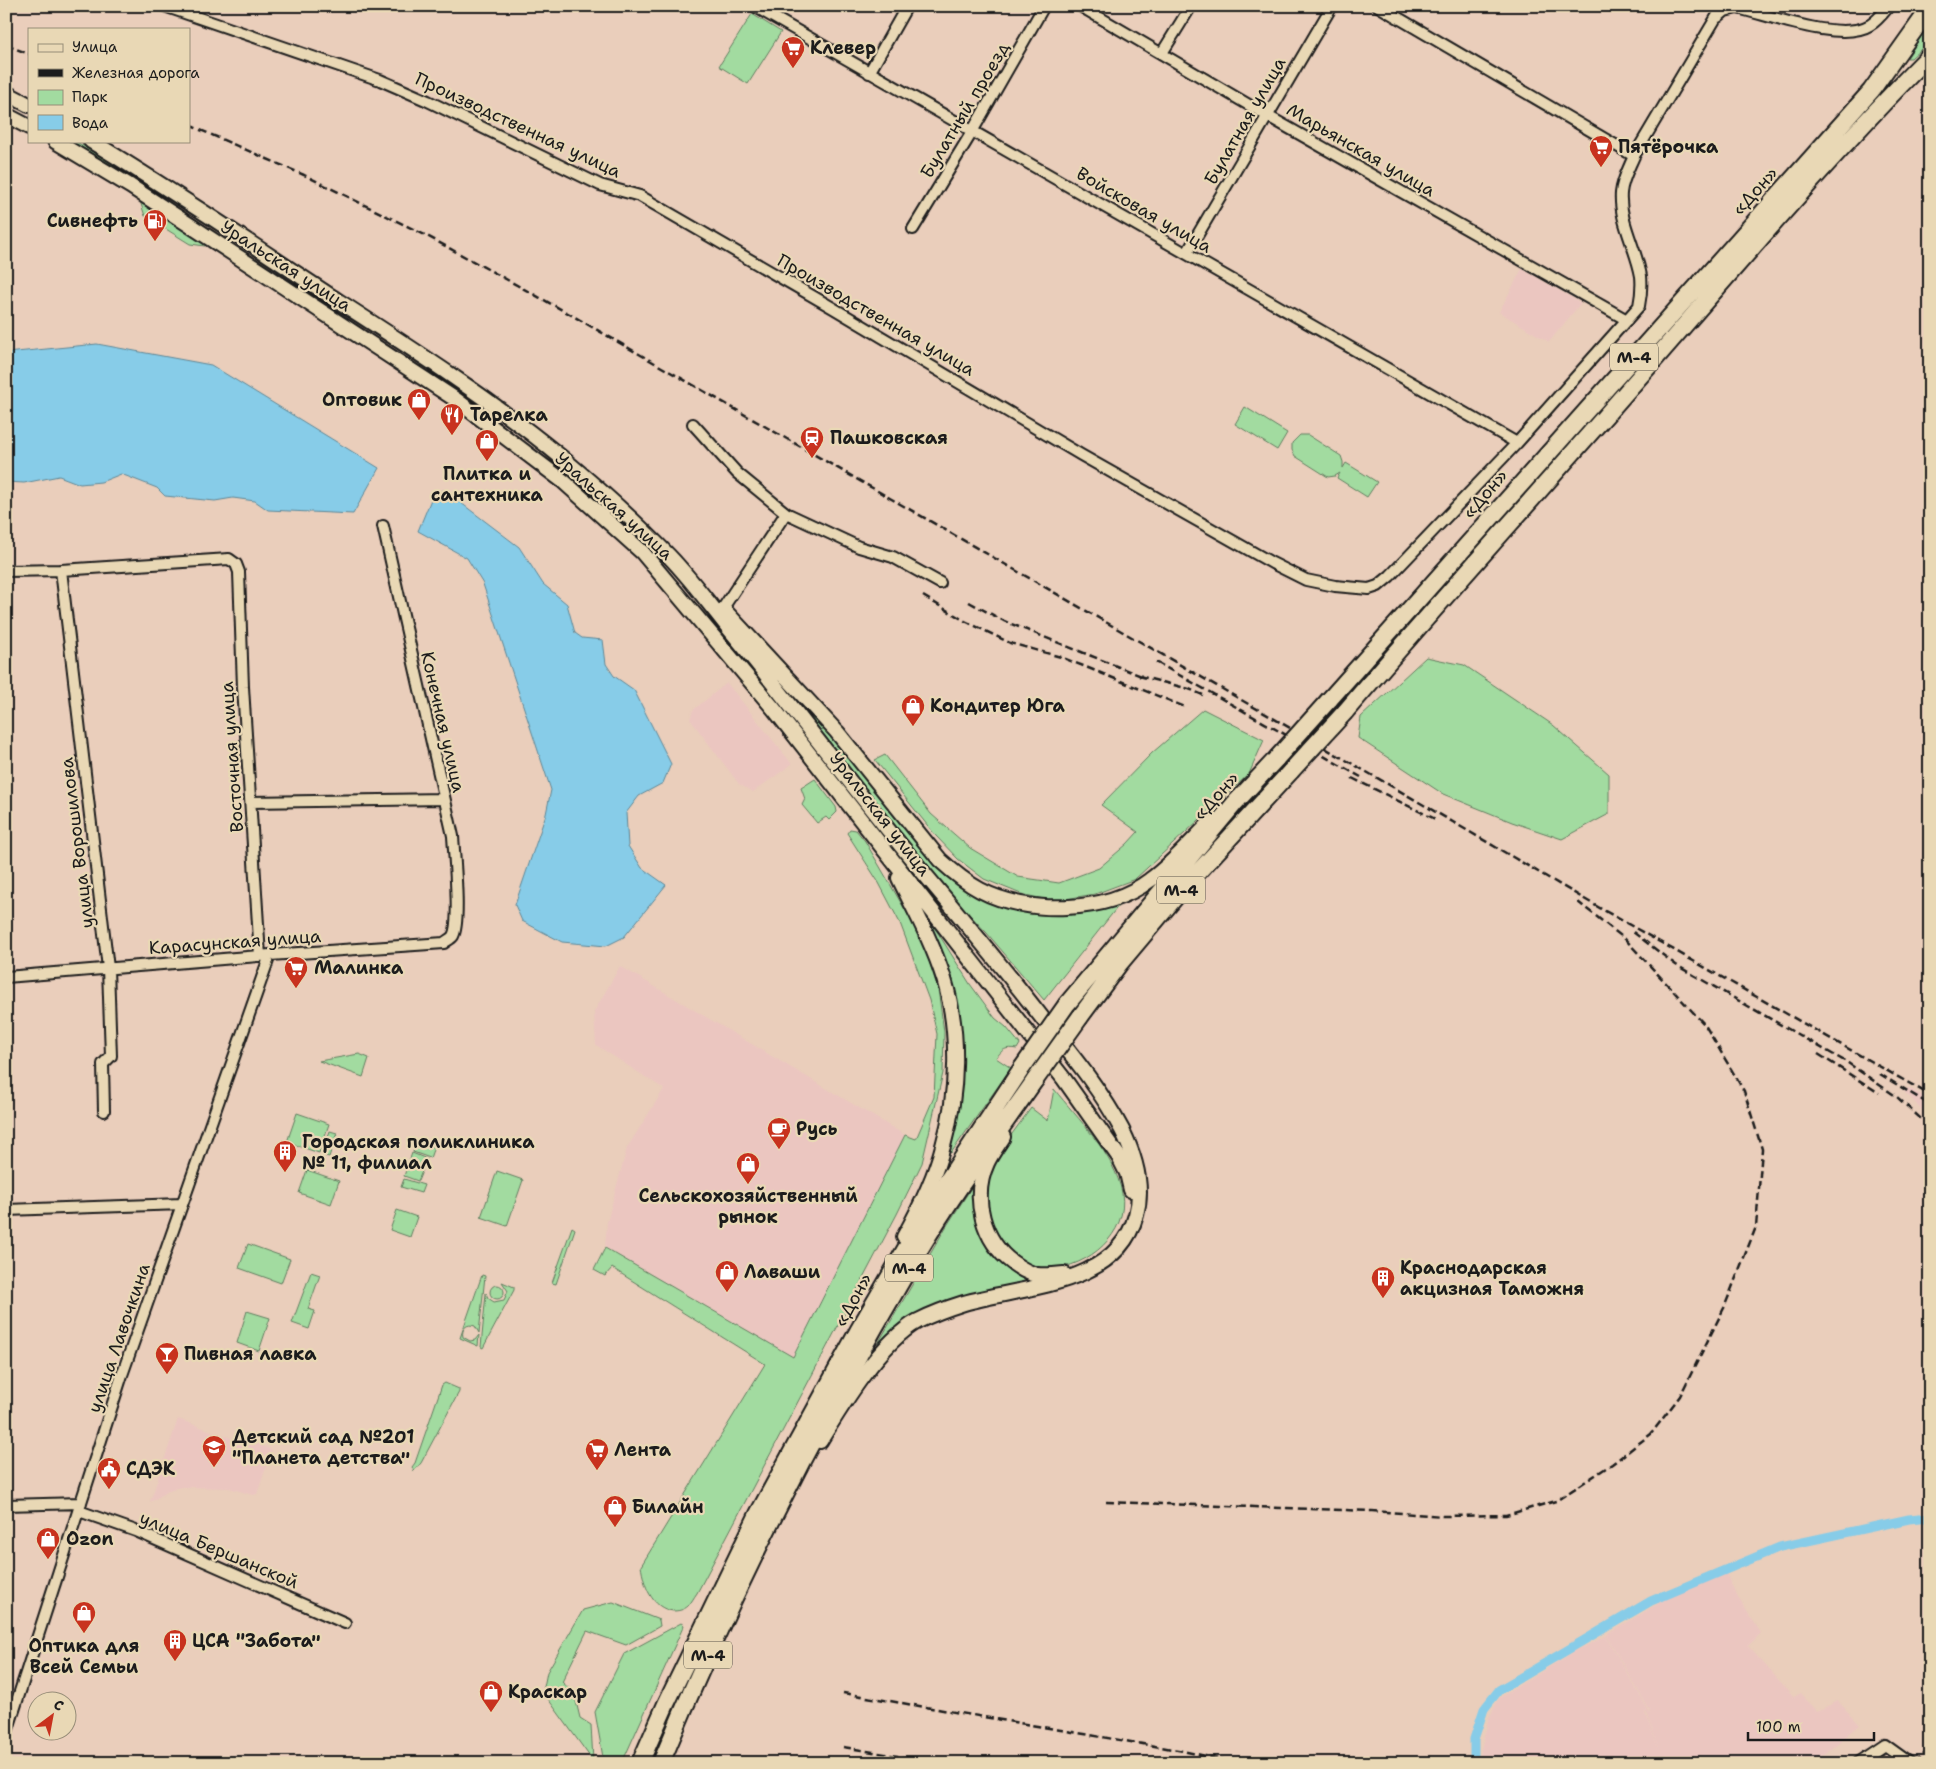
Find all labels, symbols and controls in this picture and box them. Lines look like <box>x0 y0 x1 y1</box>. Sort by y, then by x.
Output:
legend <box>28 28 190 142</box>
supermarket icon: Клевер <box>780 35 806 69</box>
place label: Клевер <box>810 36 876 60</box>
text: Улица <box>72 37 118 57</box>
street label: Булатный проезд <box>915 37 1015 183</box>
street label: Булатная улица <box>1199 53 1291 189</box>
text: Железная дорога <box>72 63 200 83</box>
street label: Производственная улица <box>411 67 625 183</box>
text: Парк <box>72 87 108 107</box>
street label: Марьянская улица <box>1282 98 1440 202</box>
text: Вода <box>72 113 109 133</box>
supermarket icon: Пятёрочка <box>1588 134 1614 168</box>
place label: Пятёрочка <box>1618 135 1719 159</box>
street label: Войсковая улица <box>1072 161 1216 259</box>
street label: «Дон» <box>1727 162 1783 220</box>
fuel station icon: Сивнефть <box>142 208 168 242</box>
place label: Сивнефть <box>47 209 138 233</box>
street label: Уральская улица <box>216 215 356 317</box>
street label: Производственная улица <box>773 248 979 382</box>
road number: М-4 <box>1610 344 1658 371</box>
shop icon: Оптовик <box>406 387 432 421</box>
place label: Оптовик <box>322 388 402 412</box>
restaurant icon: Тарелка <box>439 402 465 436</box>
place label: Тарелка <box>470 403 548 427</box>
station icon: Пашковская <box>799 425 825 459</box>
place label: Пашковская <box>830 426 948 450</box>
shop icon: Плитка и сантехника <box>474 428 500 462</box>
street label: Уральская улица <box>550 447 678 565</box>
place label: Плитка и сантехника <box>431 462 544 507</box>
street label: «Дон» <box>1457 464 1513 524</box>
street label: Конечная улица <box>415 649 471 795</box>
street label: Восточная улица <box>215 681 249 833</box>
shop icon: Кондитер Юга <box>900 693 926 727</box>
place label: Кондитер Юга <box>930 694 1066 718</box>
street label: Уральская улица <box>824 747 936 881</box>
street label: улица Ворошилова <box>55 756 99 930</box>
street label: «Дон» <box>1188 767 1244 825</box>
road number: М-4 <box>1157 876 1205 904</box>
street label: Карасунская улица <box>148 924 322 960</box>
supermarket icon: Малинка <box>283 955 309 989</box>
place label: Малинка <box>314 956 404 980</box>
cafe icon: Русь <box>766 1116 792 1150</box>
place label: Русь <box>796 1117 837 1141</box>
place label: Городская поликлиника № 11, филиал <box>302 1130 535 1175</box>
building icon: Городская поликлиника № 11, филиал <box>272 1139 298 1173</box>
shop icon: Сельскохозяйственный рынок <box>735 1151 761 1185</box>
place label: Сельскохозяйственный рынок <box>638 1184 858 1229</box>
road number: М-4 <box>885 1254 933 1282</box>
place label: Краснодарская акцизная Таможня <box>1400 1256 1584 1301</box>
shop icon: Лаваши <box>714 1259 740 1293</box>
street label: улица Лавочкина <box>82 1260 156 1416</box>
place label: Лаваши <box>744 1260 821 1284</box>
building icon: Краснодарская акцизная Таможня <box>1370 1265 1396 1299</box>
street label: «Дон» <box>829 1269 877 1331</box>
bar icon: Пивная лавка <box>154 1341 180 1375</box>
place label: Пивная лавка <box>184 1342 317 1366</box>
place label: Детский сад №201 "Планета детства" <box>232 1425 414 1470</box>
school or university icon: Детский сад №201 "Планета детства" <box>201 1434 227 1468</box>
supermarket icon: Лента <box>584 1437 610 1471</box>
place label: Лента <box>614 1438 672 1462</box>
public building icon: СДЭК <box>96 1456 122 1490</box>
place label: СДЭК <box>126 1457 176 1481</box>
shop icon: Билайн <box>602 1494 628 1528</box>
place label: Билайн <box>632 1495 704 1519</box>
street label: улица Бершанской <box>136 1506 302 1594</box>
shop icon: Ozon <box>35 1526 61 1560</box>
place label: Ozon <box>66 1527 113 1551</box>
shop icon: Оптика для Всей Семьи <box>71 1600 97 1634</box>
building icon: ЦСА "Забота" <box>162 1628 188 1662</box>
place label: ЦСА "Забота" <box>192 1629 321 1653</box>
place label: Оптика для Всей Семьи <box>29 1634 139 1679</box>
road number: М-4 <box>684 1642 732 1668</box>
shop icon: Краскар <box>478 1679 504 1713</box>
place label: Краскар <box>508 1680 587 1704</box>
north arrow <box>28 1692 78 1742</box>
text: С <box>50 1695 67 1715</box>
scale bar <box>1748 1709 1875 1741</box>
text: 100 m <box>1756 1717 1801 1737</box>

